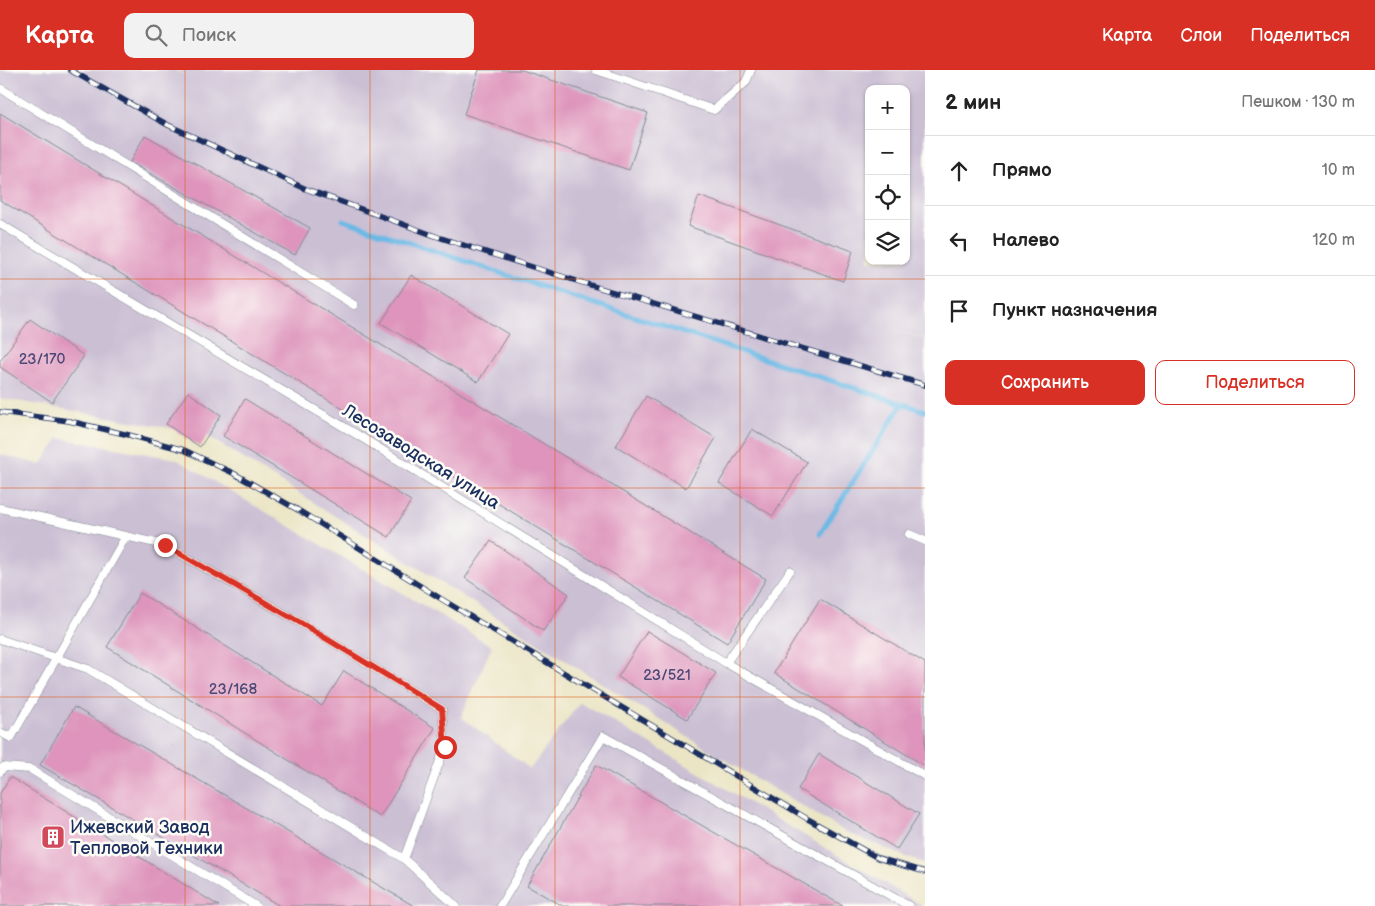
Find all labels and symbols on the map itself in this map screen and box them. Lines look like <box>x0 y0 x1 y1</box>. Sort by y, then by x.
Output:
house number: 23/170 <box>19 350 65 369</box>
street label: Лесозаводская улица <box>338 399 504 514</box>
route end <box>154 534 177 557</box>
house number: 23/521 <box>643 666 691 685</box>
house number: 23/168 <box>209 680 257 699</box>
route start <box>434 736 457 759</box>
place label: Ижевский Завод Тепловой Техники <box>70 817 223 859</box>
building icon: Ижевский Завод Тепловой Техники <box>40 824 66 850</box>

